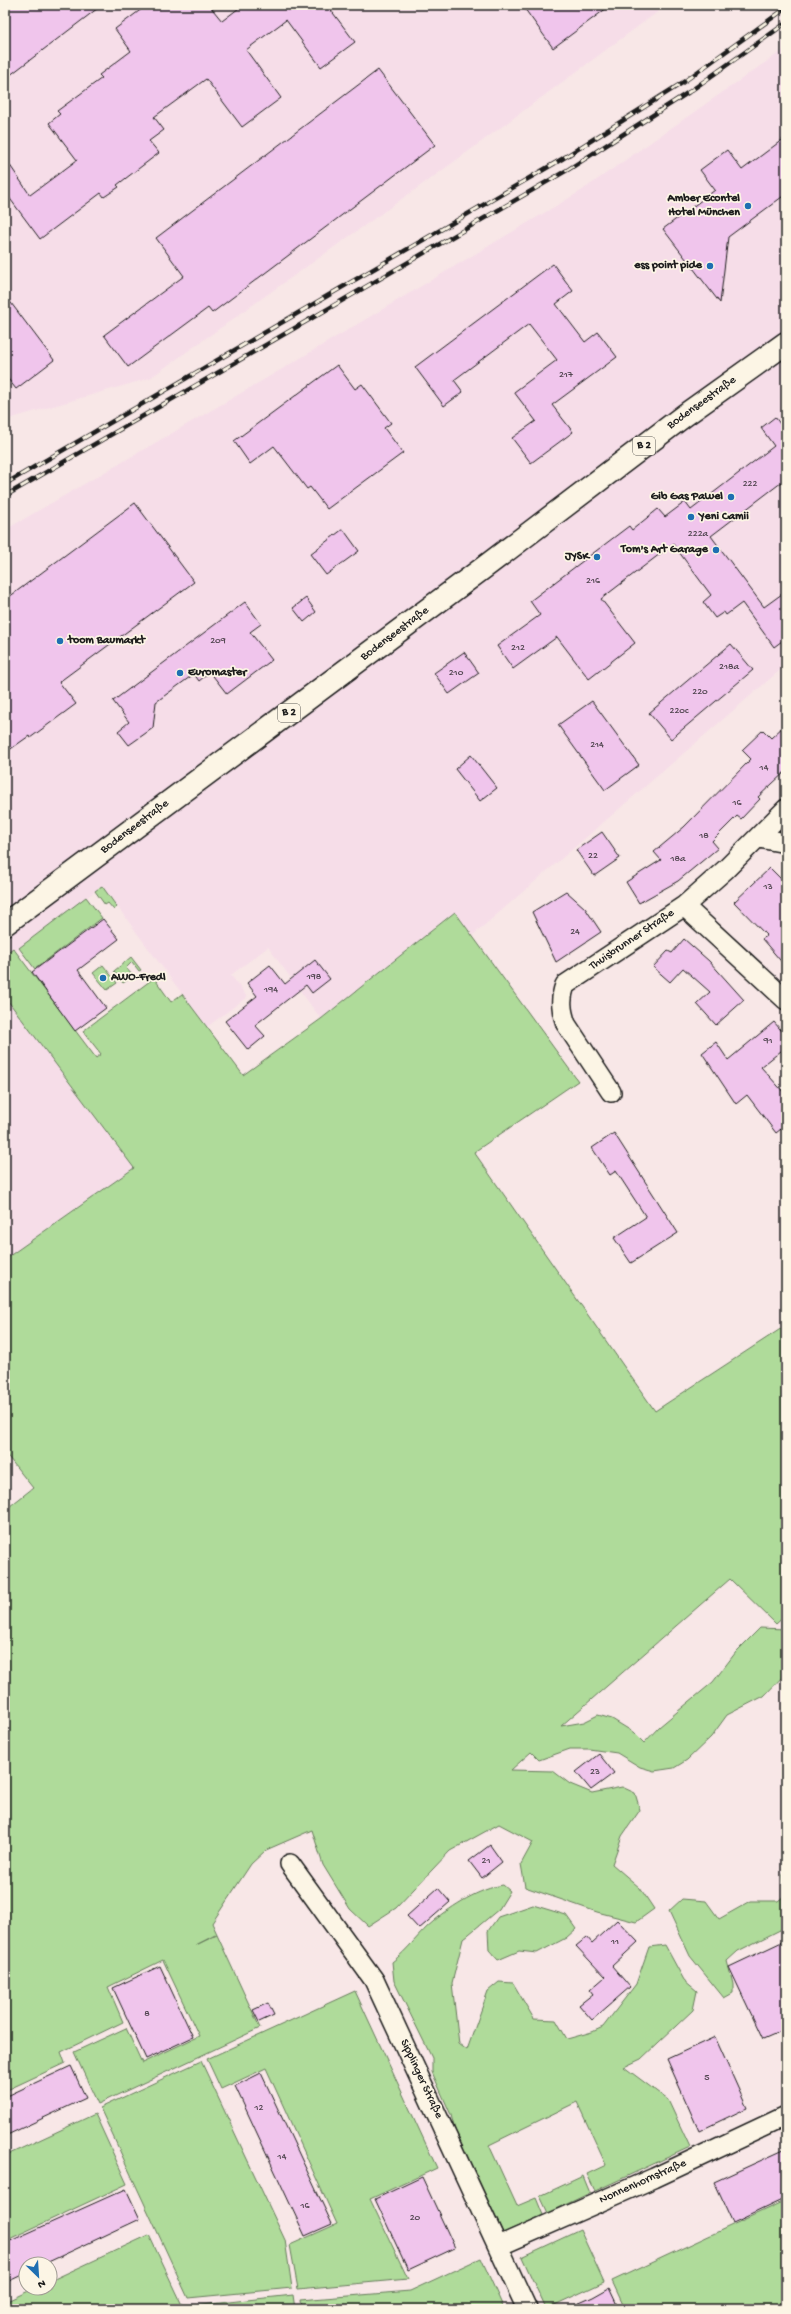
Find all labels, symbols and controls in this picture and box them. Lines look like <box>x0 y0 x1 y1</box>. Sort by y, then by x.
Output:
place label: Amber Econtel Hotel München <box>667 192 740 220</box>
marker: Amber Econtel Hotel München <box>743 201 753 211</box>
place label: ess point pide <box>633 259 703 273</box>
marker: ess point pide <box>705 261 715 271</box>
house number: 217 <box>559 369 574 381</box>
street label: Bodenseestraße <box>664 373 740 433</box>
road number: B 2 <box>633 437 655 455</box>
house number: 222 <box>743 478 757 490</box>
place label: Gib Gas Pawel <box>651 490 723 504</box>
marker: Gib Gas Pawel <box>726 492 736 502</box>
place label: Yeni Camii <box>697 510 749 524</box>
marker: Yeni Camii <box>686 512 696 522</box>
house number: 222a <box>688 528 709 540</box>
place label: Tom's Art Garage <box>620 543 709 557</box>
marker: Tom's Art Garage <box>711 545 721 555</box>
place label: JYSK <box>564 550 590 564</box>
marker: JYSK <box>592 552 602 562</box>
house number: 216 <box>586 575 601 587</box>
street label: Bodenseestraße <box>357 603 433 665</box>
place label: toom Baumarkt <box>67 634 146 648</box>
house number: 209 <box>210 635 226 647</box>
marker: toom Baumarkt <box>55 636 65 646</box>
house number: 212 <box>511 642 525 654</box>
house number: 218a <box>719 661 739 673</box>
place label: Euromaster <box>187 666 248 680</box>
house number: 210 <box>449 667 464 679</box>
marker: Euromaster <box>175 668 185 678</box>
house number: 220 <box>692 686 708 698</box>
road number: B 2 <box>278 704 300 722</box>
house number: 220c <box>670 705 689 717</box>
house number: 214 <box>590 739 604 751</box>
house number: 14 <box>759 762 769 774</box>
street label: Bodenseestraße <box>97 796 173 858</box>
house number: 16 <box>731 797 742 809</box>
house number: 18 <box>698 830 709 842</box>
house number: 22 <box>588 850 598 862</box>
house number: 18a <box>669 853 686 865</box>
house number: 13 <box>762 881 773 893</box>
street label: Thuisbrunner Straße <box>586 906 678 974</box>
house number: 24 <box>570 926 580 938</box>
place label: AWO-Fredl <box>110 971 166 985</box>
house number: 198 <box>306 971 322 983</box>
marker: AWO-Fredl <box>98 973 108 983</box>
house number: 194 <box>263 984 278 996</box>
house number: 91 <box>762 1035 773 1047</box>
house number: 23 <box>590 1766 600 1778</box>
house number: 21 <box>482 1855 490 1867</box>
house number: 11 <box>610 1936 619 1948</box>
house number: 8 <box>144 2008 150 2020</box>
street label: Sipplinger Straße <box>397 2037 446 2122</box>
house number: 5 <box>704 2072 710 2084</box>
house number: 12 <box>254 2102 264 2114</box>
house number: 14 <box>277 2151 287 2163</box>
street label: Nonnenhornstraße <box>597 2156 689 2207</box>
house number: 16 <box>299 2200 310 2212</box>
house number: 20 <box>410 2212 421 2224</box>
north arrow <box>18 2256 58 2296</box>
text: N <box>36 2276 47 2290</box>

